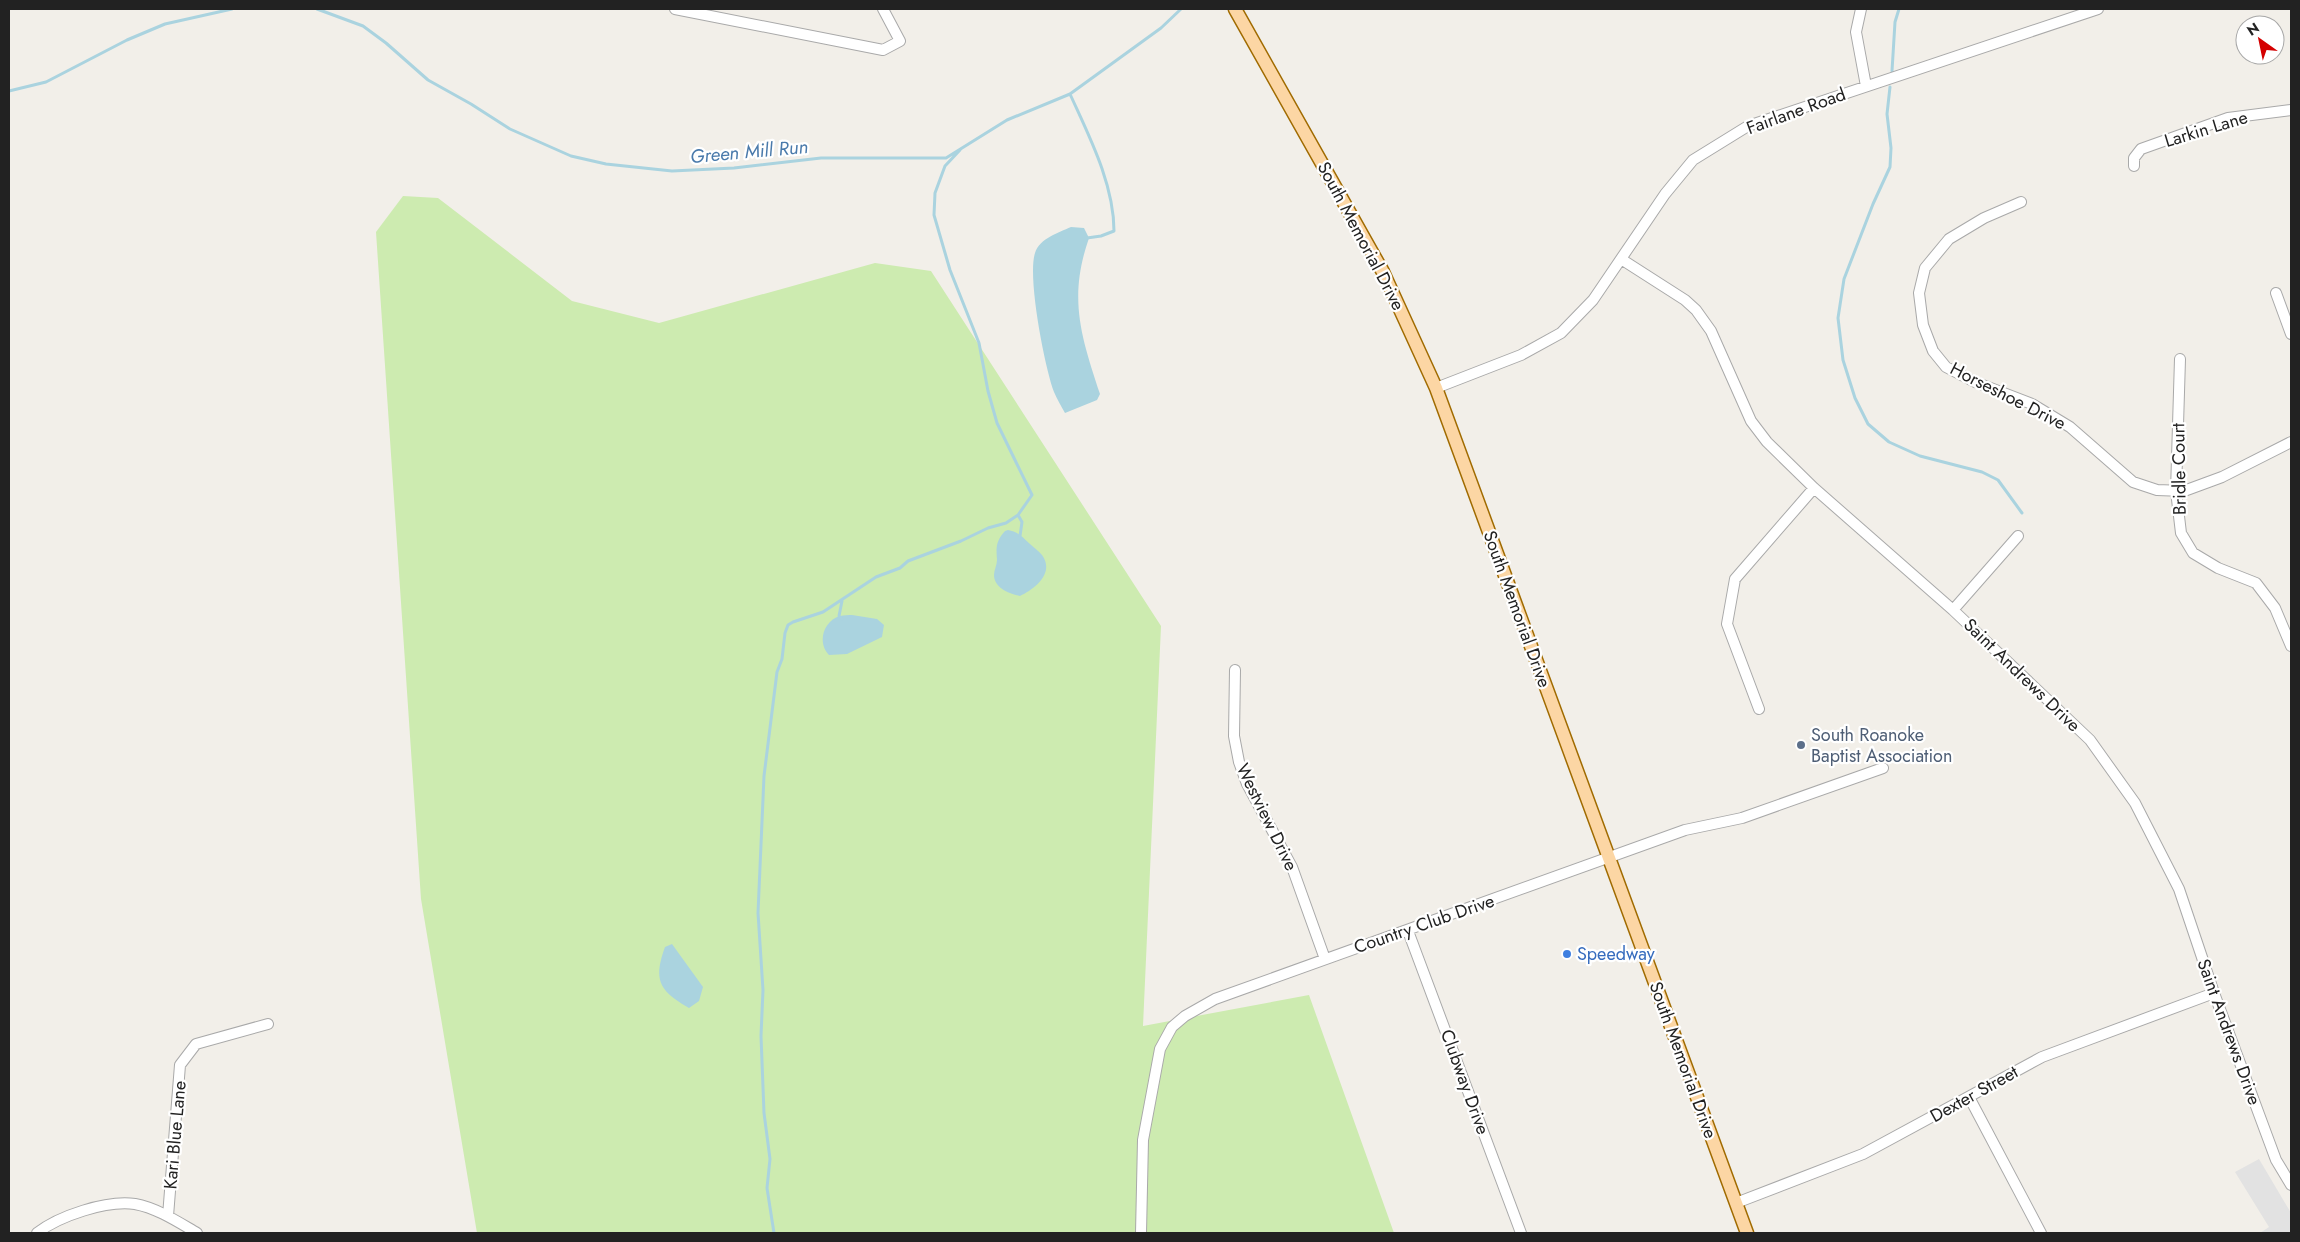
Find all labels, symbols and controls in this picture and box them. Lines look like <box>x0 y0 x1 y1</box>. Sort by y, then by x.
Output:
north arrow <box>2235 15 2285 65</box>
text: N <box>2243 18 2263 41</box>
street label: Fairlane Road <box>1743 81 1849 141</box>
street label: Larkin Lane <box>2161 104 2251 154</box>
water label: Green Mill Run <box>689 133 809 170</box>
street label: South Memorial Drive <box>1311 157 1411 315</box>
street label: Horseshoe Drive <box>1946 356 2070 436</box>
street label: Bridle Court <box>2165 422 2193 515</box>
street label: South Memorial Drive <box>1477 527 1557 691</box>
street label: Saint Andrews Drive <box>1958 612 2086 738</box>
place label: South Roanoke Baptist Association <box>1811 722 1952 769</box>
marker: South Roanoke Baptist Association <box>1795 739 1807 751</box>
street label: Westview Drive <box>1230 759 1304 875</box>
street label: Country Club Drive <box>1350 888 1498 960</box>
place label: Speedway <box>1577 941 1655 967</box>
marker: Speedway <box>1561 948 1573 960</box>
street label: Saint Andrews Drive <box>2190 955 2268 1109</box>
street label: South Memorial Drive <box>1643 978 1723 1142</box>
street label: Clubway Drive <box>1434 1026 1496 1138</box>
street label: Dexter Street <box>1925 1059 2023 1129</box>
street label: Kari Blue Lane <box>157 1080 193 1190</box>

